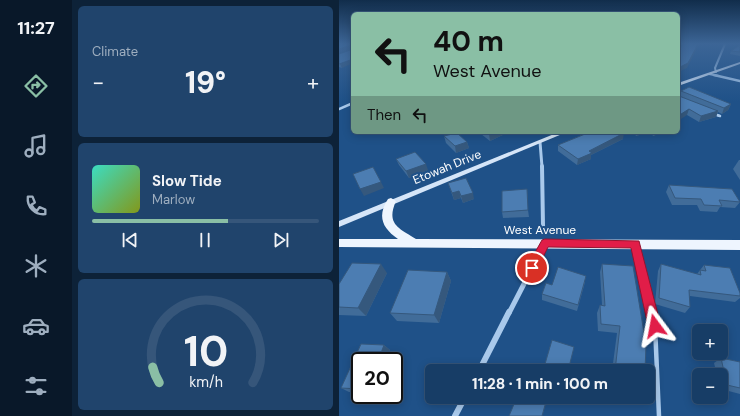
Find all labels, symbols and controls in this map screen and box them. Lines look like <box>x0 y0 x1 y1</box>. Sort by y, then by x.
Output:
text: 11:27 <box>17 16 55 40</box>
text: 40 m <box>433 23 504 60</box>
icon: left <box>367 28 419 80</box>
text: Climate <box>92 43 138 60</box>
text: West Avenue <box>433 59 541 83</box>
text: 19° <box>185 63 226 102</box>
text: − <box>92 68 104 97</box>
text: + <box>307 68 319 97</box>
icon: directions <box>22 72 50 100</box>
icon: left <box>409 104 431 126</box>
text: Then <box>367 105 401 125</box>
icon: music <box>22 132 50 160</box>
street label: Etowah Drive <box>411 146 484 188</box>
text: Slow Tide <box>152 171 222 191</box>
text: Marlow <box>152 191 195 208</box>
icon: phone <box>22 192 50 220</box>
street label: West Avenue <box>504 222 576 238</box>
icon: previous <box>119 229 141 251</box>
icon: pause <box>194 229 216 251</box>
icon: next <box>270 229 292 251</box>
pin <box>515 251 549 285</box>
icon: climate <box>22 252 50 280</box>
icon: arrive <box>521 257 543 279</box>
position arrow <box>634 305 676 347</box>
icon: car <box>22 312 50 340</box>
text: 10 <box>183 324 228 378</box>
map controls <box>692 324 728 404</box>
button: + <box>692 324 728 360</box>
speed limit sign: 20 <box>351 352 403 404</box>
button: − <box>692 368 728 404</box>
icon: filters <box>22 372 50 400</box>
text: km/h <box>189 372 222 390</box>
text: 11:28 · 1 min · 100 m <box>472 374 608 394</box>

